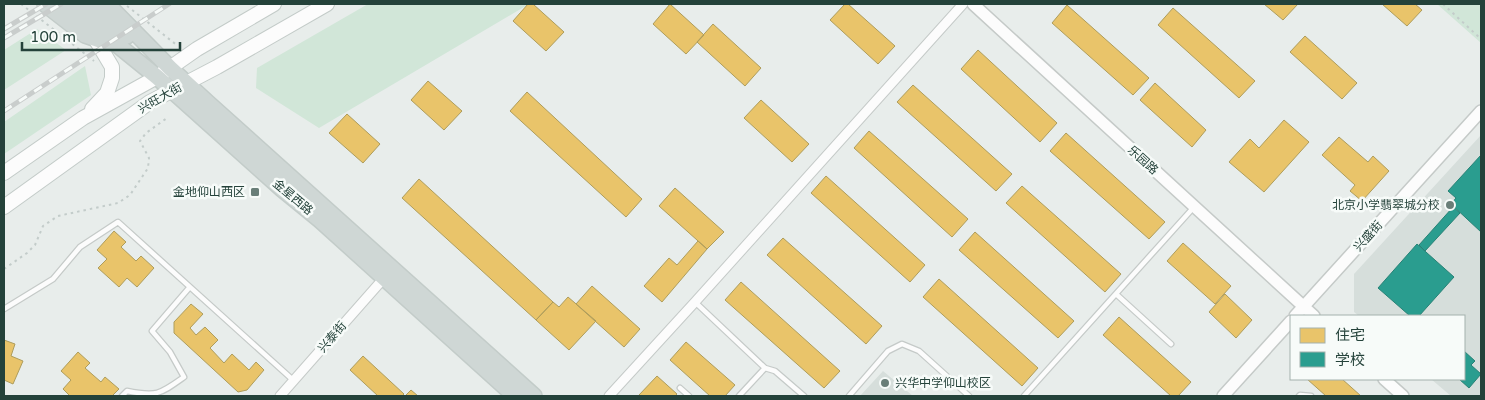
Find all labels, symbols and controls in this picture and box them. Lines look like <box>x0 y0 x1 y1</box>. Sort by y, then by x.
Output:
scale bar <box>22 20 180 52</box>
text: 100 m <box>30 28 76 46</box>
street label: 兴旺大街 <box>136 80 184 116</box>
street label: 乐园路 <box>1125 143 1161 177</box>
street label: 金星西路 <box>270 176 316 218</box>
place label: 金地仰山西区 <box>173 185 245 199</box>
marker: 金地仰山西区 <box>249 186 261 198</box>
place label: 北京小学翡翠城分校 <box>1332 198 1440 212</box>
marker: 北京小学翡翠城分校 <box>1444 199 1456 211</box>
street label: 兴盛街 <box>1351 218 1385 254</box>
legend <box>1290 315 1465 380</box>
street label: 兴泰街 <box>315 319 349 355</box>
text: 住宅 <box>1335 326 1365 344</box>
text: 学校 <box>1335 351 1365 369</box>
place label: 兴华中学仰山校区 <box>895 376 991 390</box>
marker: 兴华中学仰山校区 <box>879 377 891 389</box>

